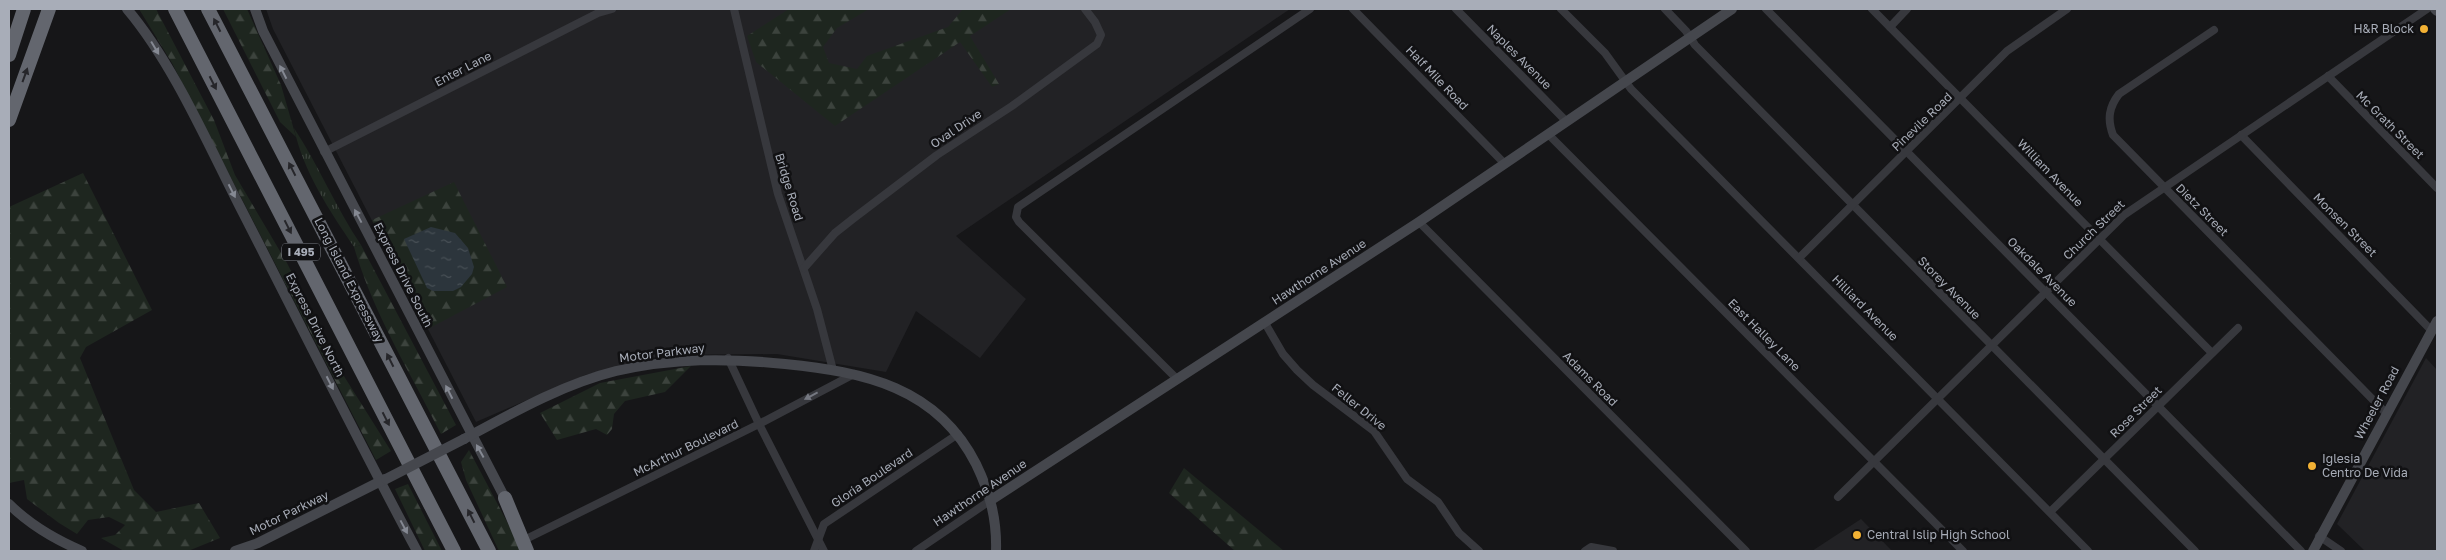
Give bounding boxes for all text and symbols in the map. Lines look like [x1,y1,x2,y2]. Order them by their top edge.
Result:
one-way arrow [213,18,221,32]
street label: Naples Avenue [1484,21,1555,92]
place label: H&R Block [2353,21,2414,36]
marker: H&R Block [2418,23,2430,35]
one-way arrow [150,42,159,55]
street label: Half Mile Road [1403,42,1472,113]
street label: Enter Lane [432,48,494,89]
one-way arrow [279,65,287,79]
one-way arrow [22,67,29,82]
one-way arrow [209,76,218,90]
street label: Mc Grath Street [2353,87,2428,162]
street label: Pinevile Road [1888,89,1955,154]
street label: Oval Drive [927,106,984,151]
street label: William Avenue [2014,136,2086,210]
street label: Bridge Road [772,151,807,223]
one-way arrow [288,162,296,176]
street label: Dietz Street [2173,180,2232,239]
one-way arrow [228,184,236,199]
street label: Monsen Street [2310,190,2381,260]
street label: Church Street [2060,196,2128,263]
one-way arrow [354,209,362,223]
street label: Long Island Expressway [311,215,388,345]
one-way arrow [284,220,292,235]
street label: Express Drive South [371,220,436,330]
street label: Oakdale Avenue [2004,234,2080,310]
street label: Hawthorne Avenue [1269,235,1369,308]
road number: I 495 [282,243,320,260]
street label: Storey Avenue [1915,253,1984,322]
street label: Express Drive North [283,270,348,379]
street label: Hilliard Avenue [1829,271,1902,344]
street label: East Halley Lane [1725,295,1804,374]
street label: Motor Parkway [618,340,706,365]
street label: Adams Road [1560,348,1621,409]
one-way arrow [386,353,394,367]
street label: Wheeler Road [2351,364,2402,442]
one-way arrow [326,376,334,390]
street label: Feller Drive [1329,380,1390,433]
street label: Rose Street [2107,382,2165,441]
one-way arrow [445,384,453,399]
one-way arrow [803,392,818,400]
one-way arrow [382,412,390,426]
street label: McArthur Boulevard [631,416,741,479]
one-way arrow [476,444,485,458]
street label: Gloria Boulevard [828,445,915,510]
place label: Iglesia Centro De Vida [2322,451,2408,480]
street label: Hawthorne Avenue [930,456,1029,529]
marker: Iglesia Centro De Vida [2306,460,2318,472]
street label: Motor Parkway [247,487,331,538]
one-way arrow [467,509,475,524]
one-way arrow [400,520,408,535]
place label: Central Islip High School [1867,527,2010,542]
marker: Central Islip High School [1851,529,1863,541]

